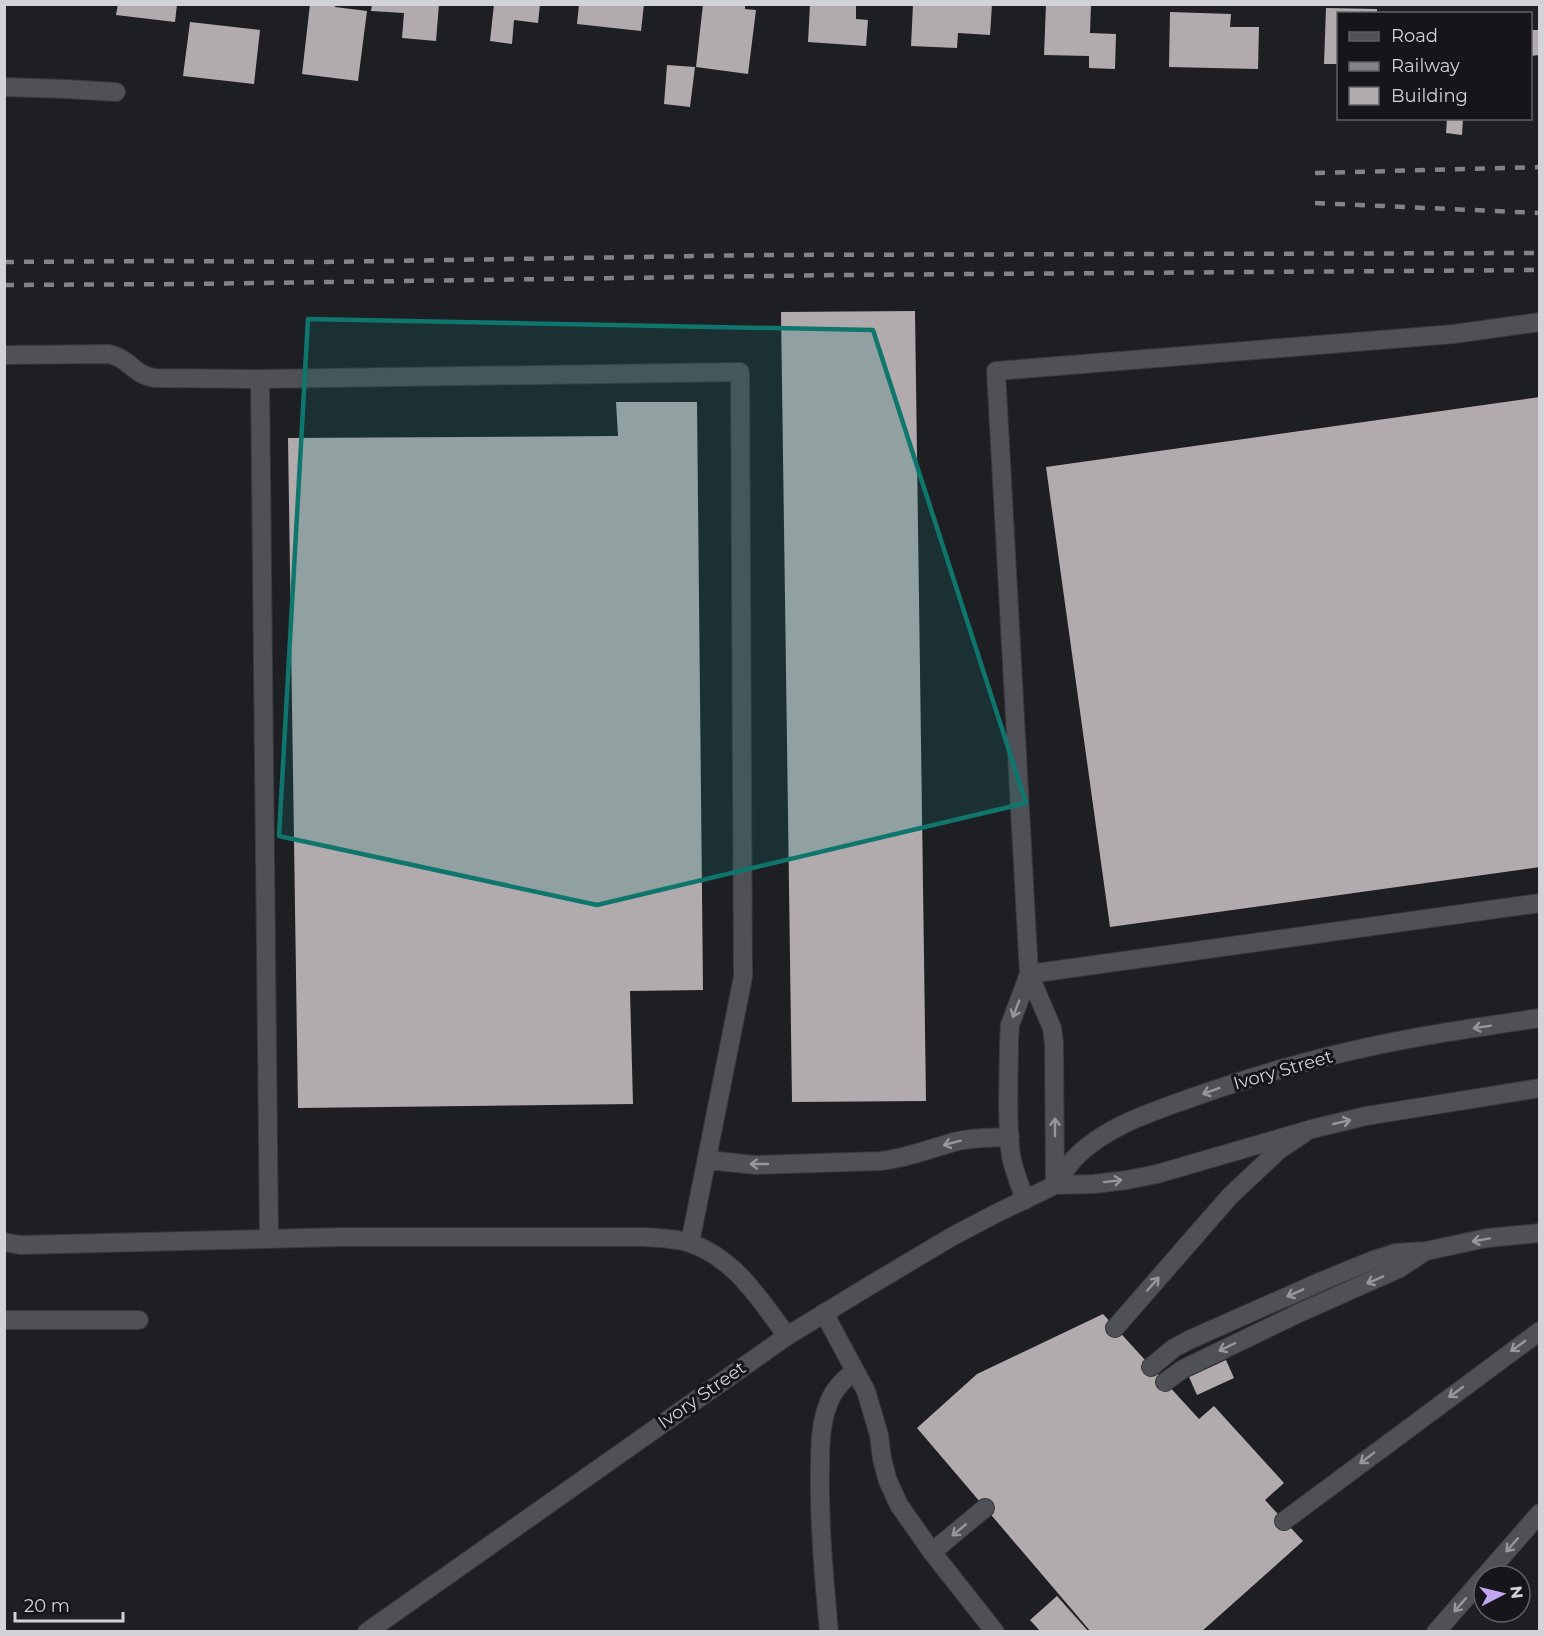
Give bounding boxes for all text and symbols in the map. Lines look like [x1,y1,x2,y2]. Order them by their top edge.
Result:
legend [1337,12,1532,120]
text: Road [1391,25,1438,47]
text: Railway [1391,55,1460,77]
text: Building [1391,85,1468,107]
one-way arrow [1010,999,1021,1018]
one-way arrow [1472,1021,1492,1032]
street label: Ivory Street [1231,1045,1335,1095]
one-way arrow [1202,1087,1220,1098]
one-way arrow [1332,1115,1351,1127]
one-way arrow [1049,1117,1061,1137]
one-way arrow [943,1138,962,1149]
one-way arrow [750,1158,770,1170]
one-way arrow [1103,1176,1123,1187]
one-way arrow [1472,1234,1492,1245]
one-way arrow [1366,1274,1384,1286]
one-way arrow [1147,1276,1160,1292]
one-way arrow [1287,1287,1305,1299]
one-way arrow [1511,1340,1527,1352]
one-way arrow [1219,1342,1237,1354]
street label: Ivory Street [654,1357,750,1433]
one-way arrow [1448,1386,1464,1398]
one-way arrow [1360,1451,1376,1464]
one-way arrow [952,1523,967,1537]
one-way arrow [1505,1537,1519,1552]
north arrow [1472,1564,1532,1624]
scale bar [15,1585,123,1623]
text: N [1506,1585,1527,1600]
text: 20 m [24,1595,70,1617]
one-way arrow [1453,1597,1467,1612]

